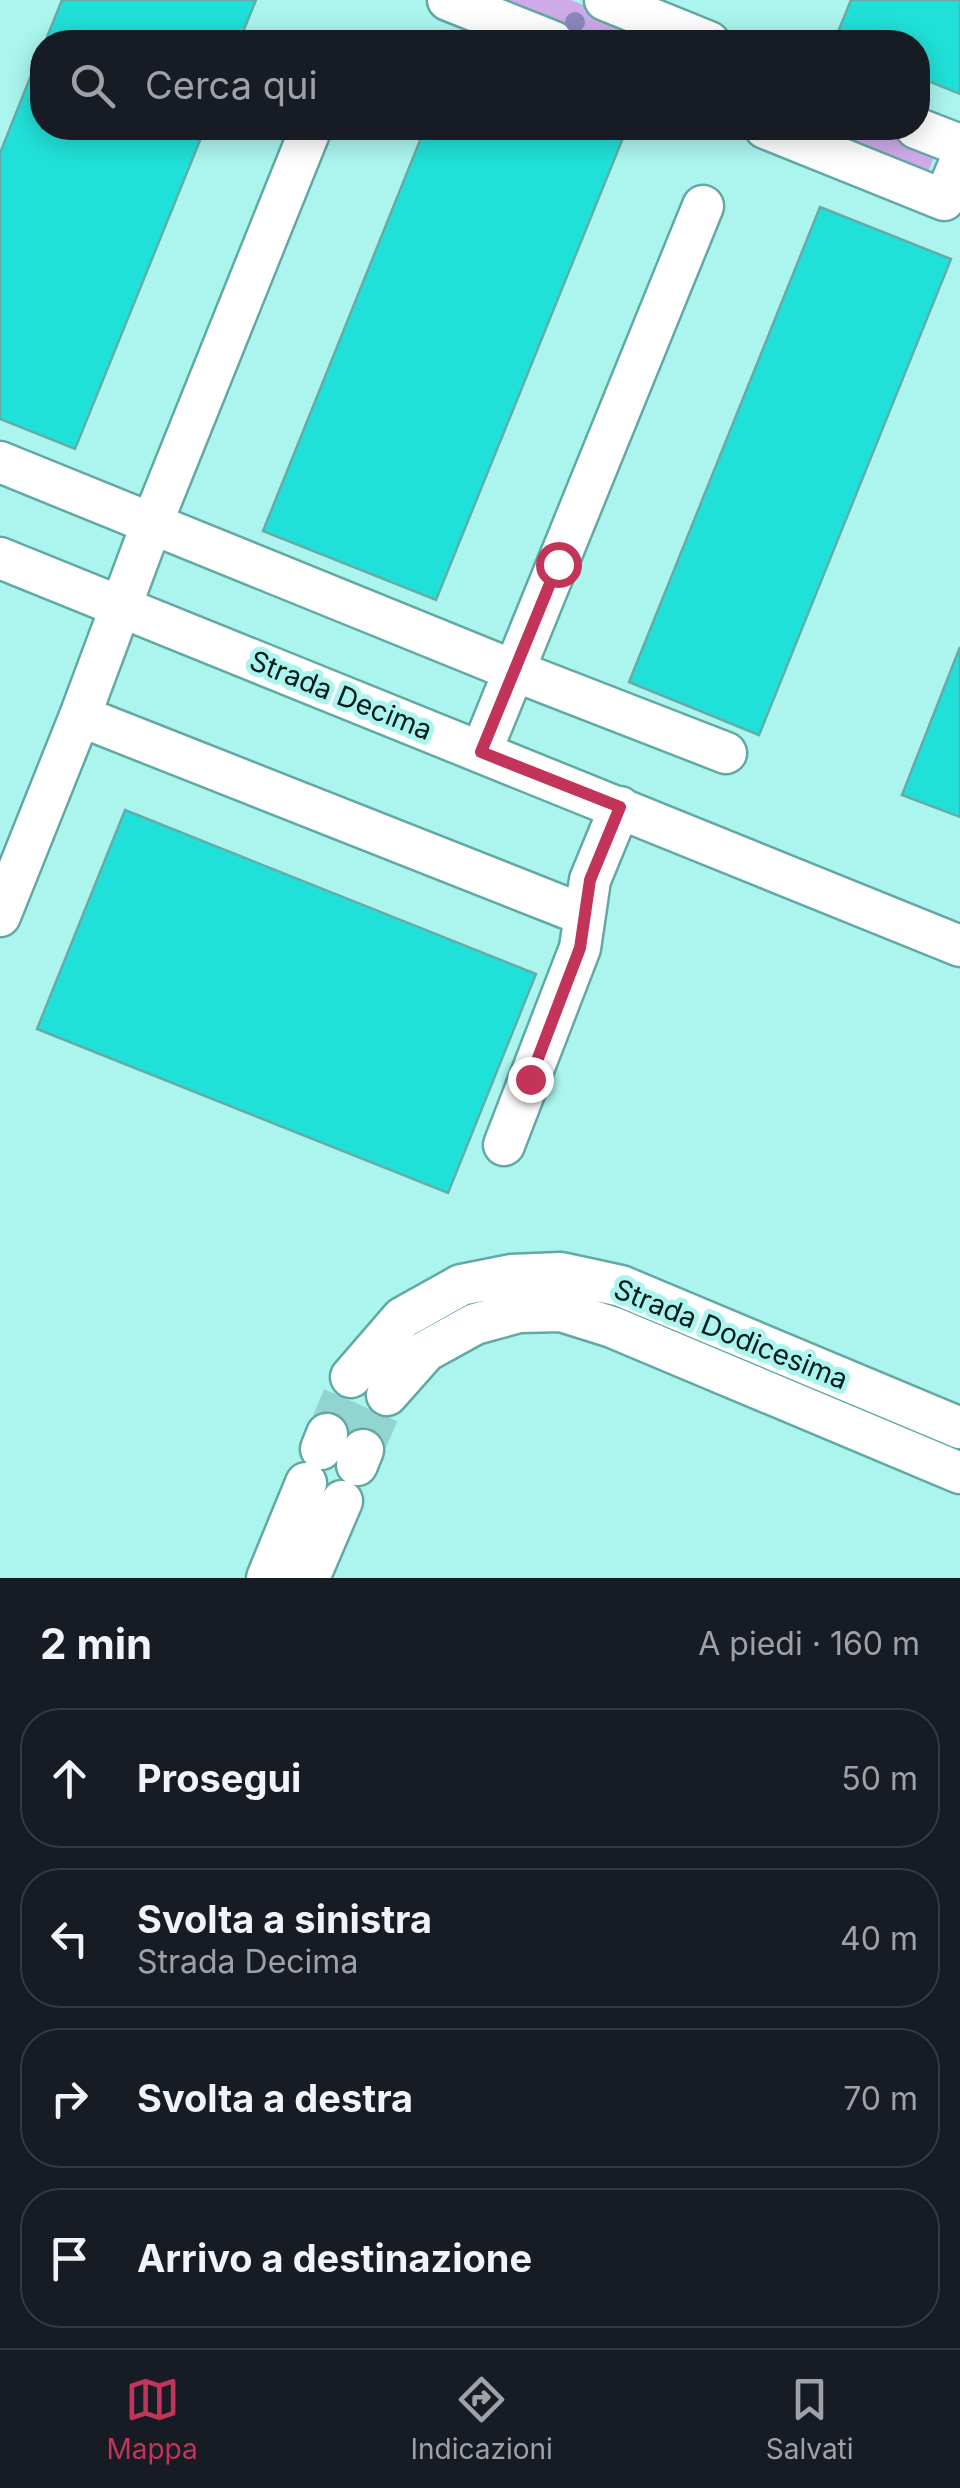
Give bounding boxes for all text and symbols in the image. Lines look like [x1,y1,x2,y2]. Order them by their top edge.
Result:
search box [30,30,930,140]
icon: search [65,58,120,113]
text: Cerca qui [145,62,318,108]
route start [536,542,582,588]
street label: Strada Decima [245,643,437,747]
route end [508,1057,554,1103]
street label: Strada Dodicesima [609,1272,853,1396]
text: 2 min [40,1618,152,1669]
text: A piedi · 160 m [698,1624,920,1663]
icon: ahead [42,1751,97,1806]
text: Prosegui [137,1755,301,1801]
text: 50 m [841,1759,918,1798]
text: Svolta a sinistra [137,1896,432,1942]
icon: left [42,1911,97,1966]
text: 40 m [840,1919,918,1958]
text: Strada Decima [137,1942,358,1981]
icon: right [42,2071,97,2126]
text: Svolta a destra [137,2075,413,2121]
text: 70 m [843,2079,918,2118]
icon: arrive [42,2231,97,2286]
text: Arrivo a destinazione [137,2235,532,2281]
tab: Mappa [106,2372,198,2466]
tab: Indicazioni [411,2372,553,2466]
tab: Salvati [766,2372,854,2466]

